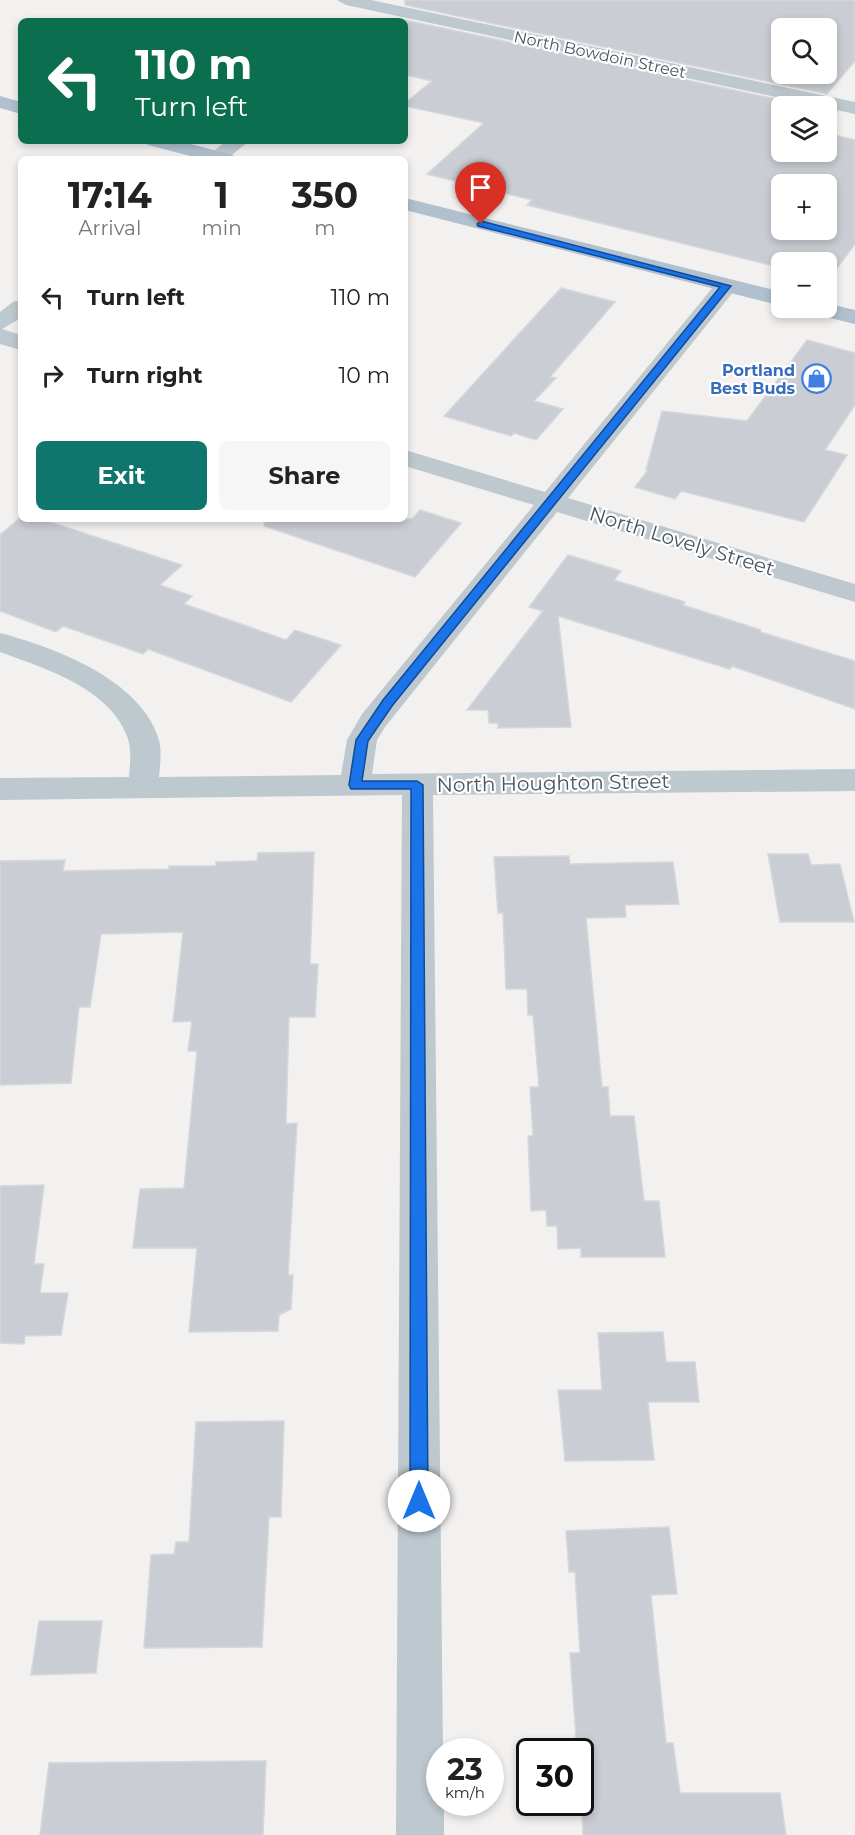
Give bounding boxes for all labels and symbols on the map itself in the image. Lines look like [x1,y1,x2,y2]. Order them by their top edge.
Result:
street label: North Bowdoin Street [512,27,688,82]
pin [455,162,506,224]
place label: Portland Best Buds [710,361,795,398]
shop icon: Portland Best Buds [800,363,832,395]
street label: North Lovely Street [587,501,777,581]
street label: North Houghton Street [436,769,670,797]
position arrow [387,1469,451,1533]
speed limit sign: 30 [516,1738,594,1816]

